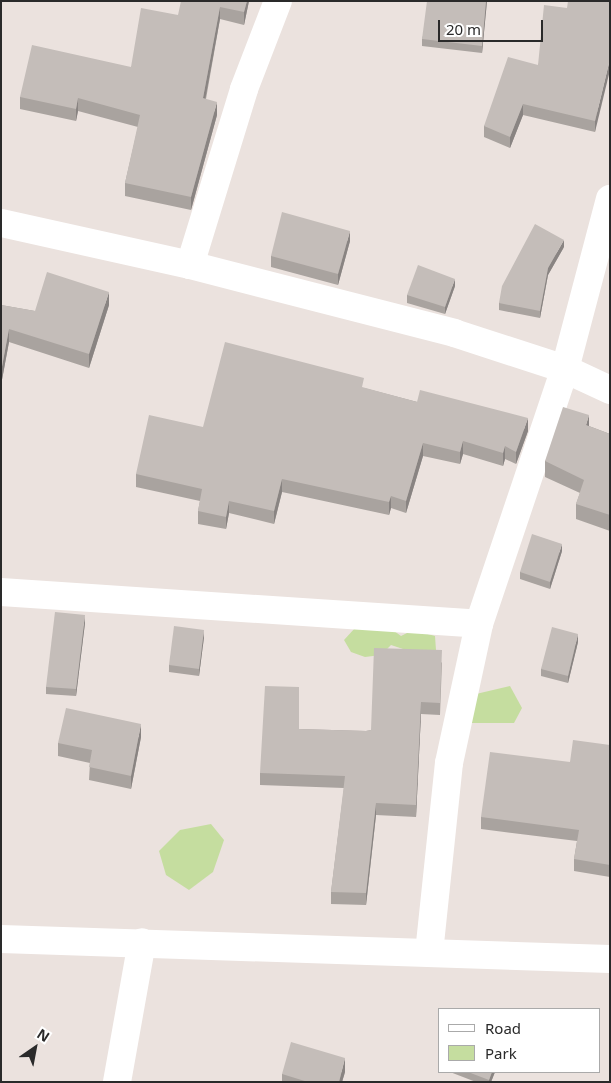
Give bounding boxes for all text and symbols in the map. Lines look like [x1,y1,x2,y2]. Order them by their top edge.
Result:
scale bar [441,10,546,42]
text: 20 m [446,19,481,39]
legend [438,1008,601,1073]
text: Road [485,1018,521,1038]
north arrow [10,1023,60,1073]
text: N [33,1024,53,1046]
text: Park [485,1043,517,1063]

